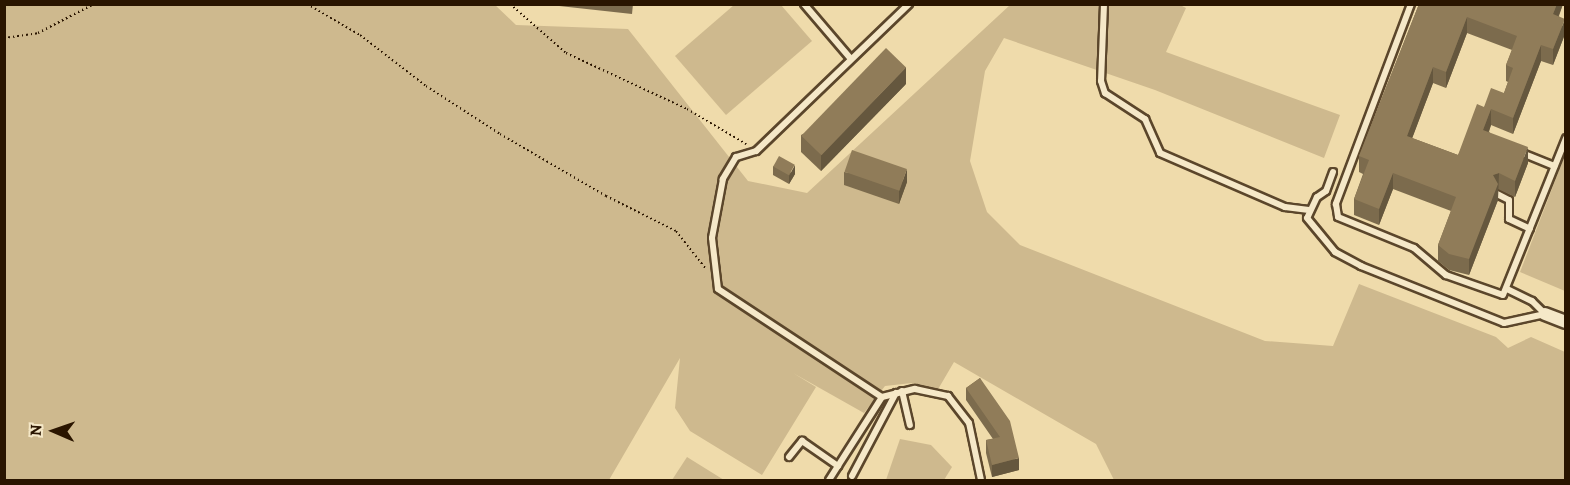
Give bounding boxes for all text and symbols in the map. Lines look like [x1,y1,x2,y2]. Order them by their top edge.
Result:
north arrow [24,401,84,461]
text: N [25,424,47,437]

